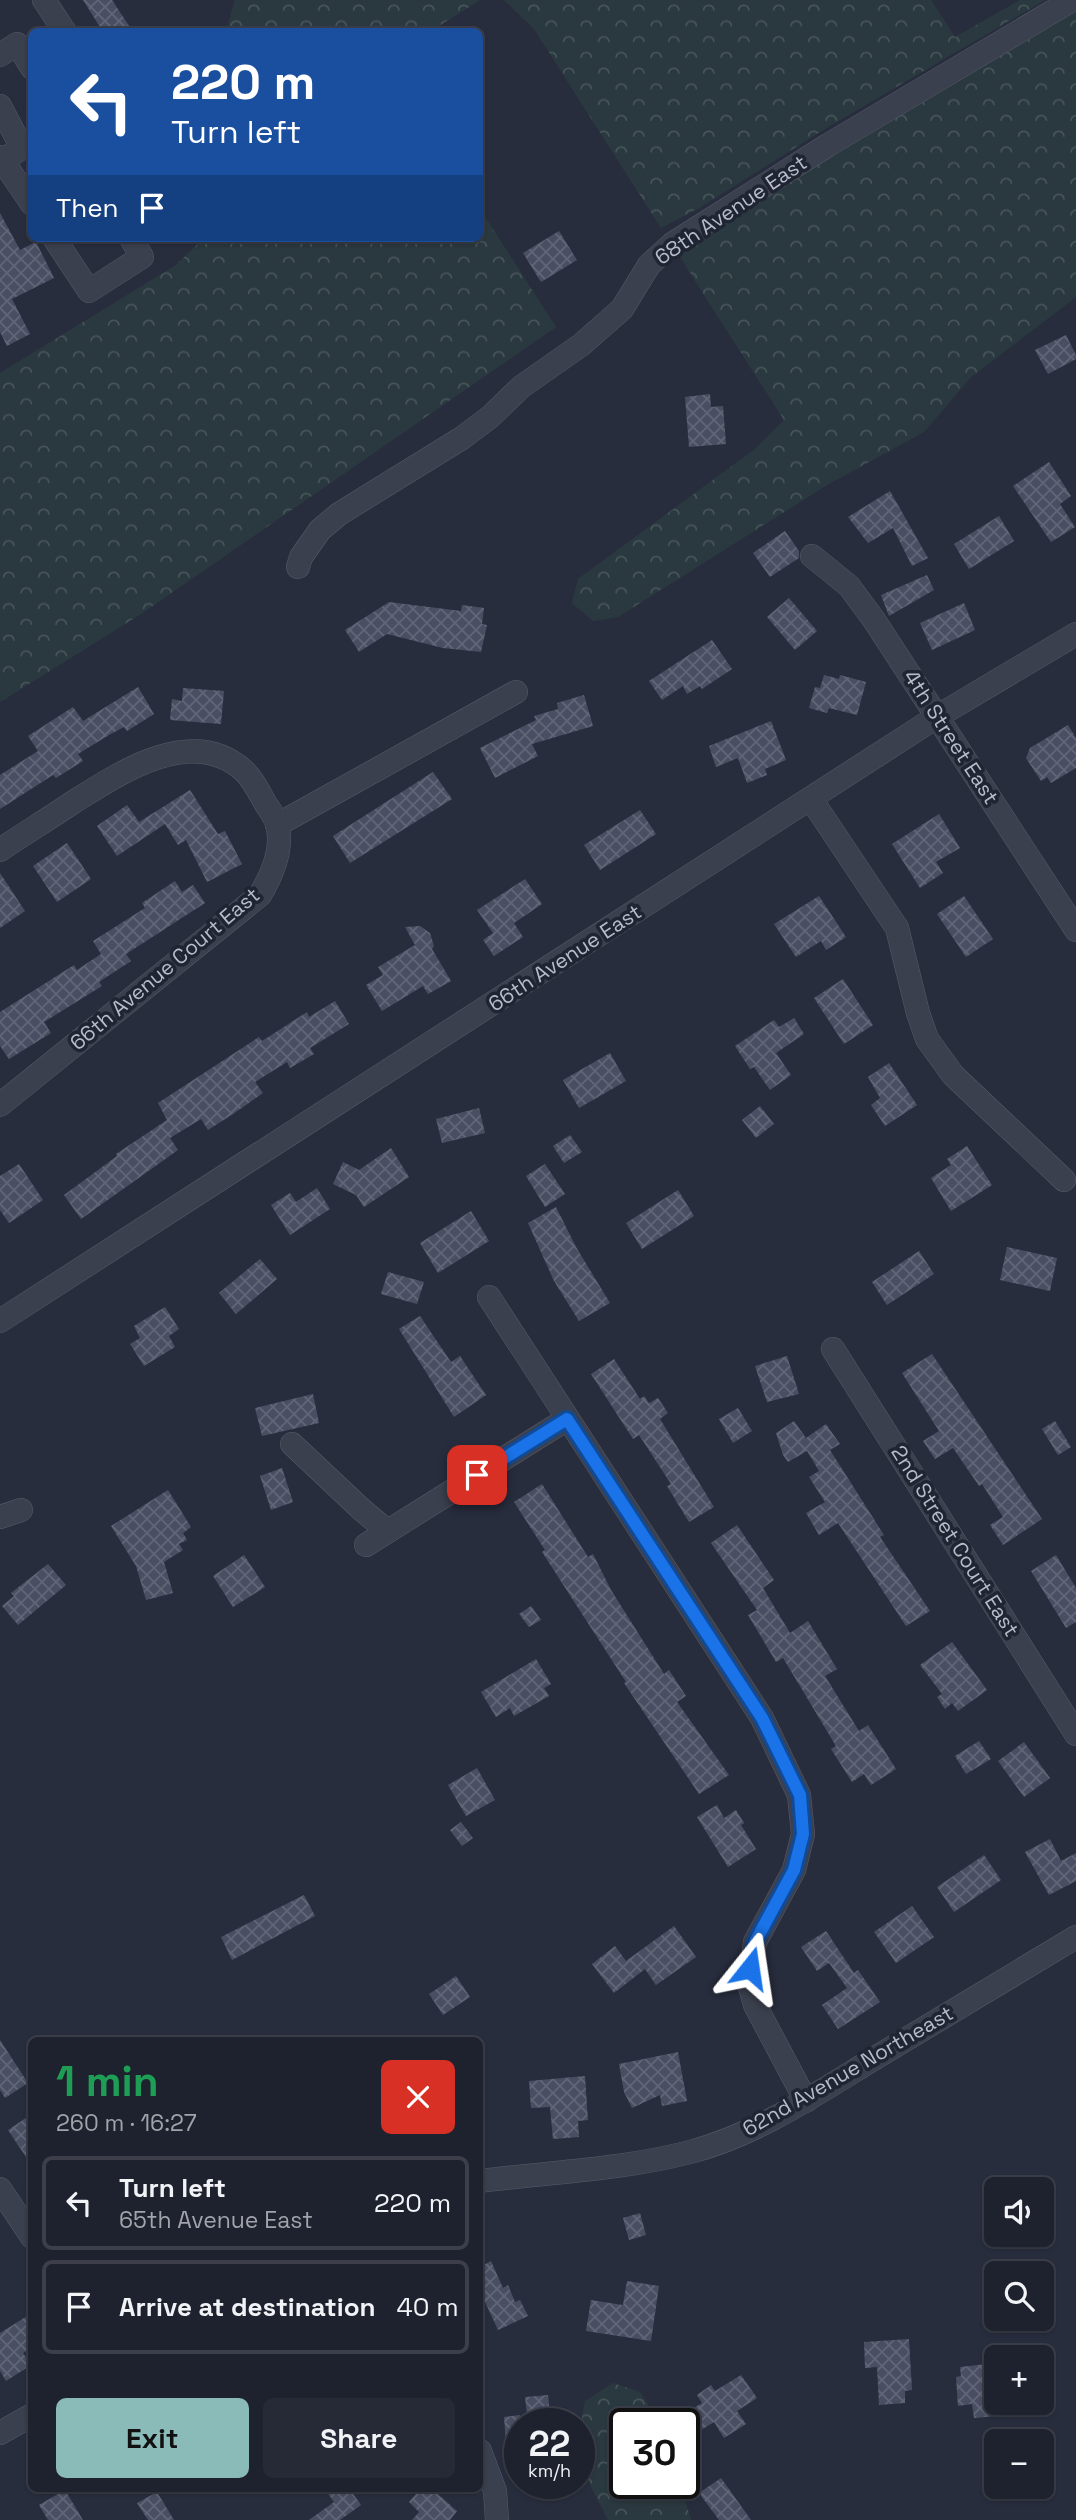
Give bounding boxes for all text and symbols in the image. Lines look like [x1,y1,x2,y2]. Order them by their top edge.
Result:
text: 220 m [171,51,315,113]
icon: left [56,56,147,147]
text: Turn left [171,112,301,152]
street label: 68th Avenue East [650,149,812,270]
icon: arrive [133,189,171,227]
text: Then [56,191,119,225]
street label: 4th Street East [898,664,1005,809]
street label: 66th Avenue Court East [64,881,265,1056]
street label: 66th Avenue East [483,898,646,1017]
street label: 2nd Street Court East [886,1440,1025,1641]
pin [447,1445,507,1505]
icon: arrive [458,1456,496,1494]
position arrow [713,1931,787,2005]
street label: 62nd Avenue Northeast [738,1999,958,2142]
text: 1 min [56,2055,159,2108]
button: close [381,2060,455,2134]
text: 260 m · 16:27 [56,2108,197,2138]
text: Turn left [119,2171,226,2205]
map controls [984,2177,1054,2499]
button: sound [984,2177,1054,2247]
icon: left [60,2184,98,2222]
text: 220 m [374,2186,451,2220]
text: 65th Avenue East [119,2205,313,2235]
button: search [984,2261,1054,2331]
icon: arrive [60,2288,98,2326]
text: Arrive at destination [119,2290,376,2324]
text: 40 m [397,2290,459,2324]
button: + [984,2345,1054,2415]
button: Exit [56,2398,249,2478]
button: Share [263,2398,455,2478]
speed limit sign: 30 [609,2408,700,2499]
text: 22 [529,2422,570,2466]
button: − [984,2429,1054,2499]
text: km/h [528,2459,571,2482]

